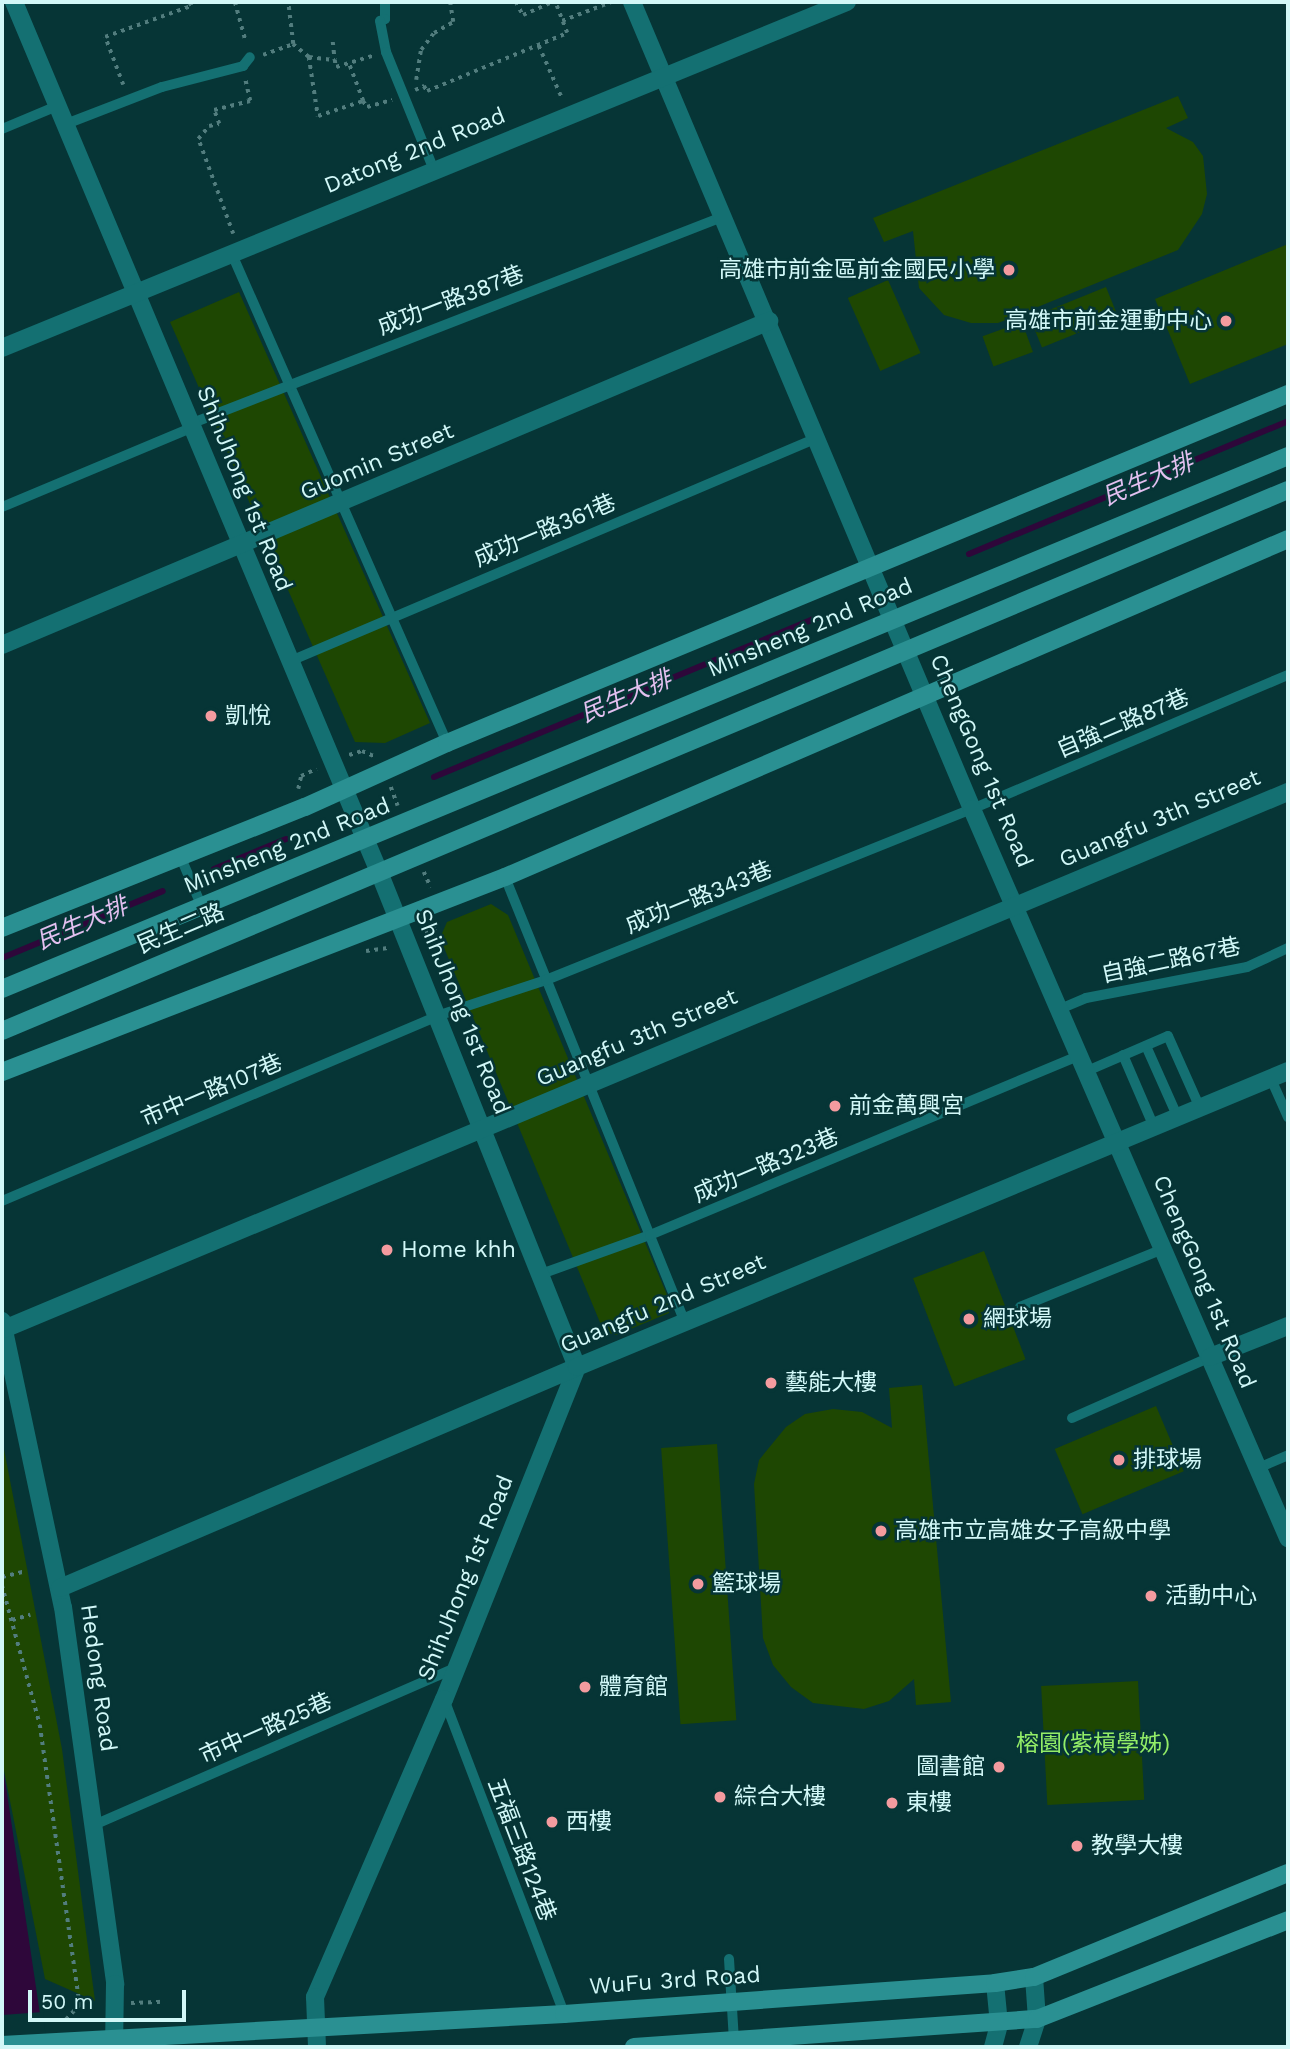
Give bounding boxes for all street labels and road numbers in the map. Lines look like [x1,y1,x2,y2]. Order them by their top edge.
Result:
street label: Datong 2nd Road [320,102,510,200]
street label: 成功一路387巷 [374,260,528,342]
street label: ShihJhong 1st Road [190,382,298,596]
street label: Guomin Street [296,417,458,507]
street label: 成功一路361巷 [470,489,620,573]
street label: Minsheng 2nd Road [703,572,917,684]
street label: ChengGong 1st Road [924,650,1038,872]
street label: 自強二路87巷 [1053,684,1193,764]
street label: Guangfu 3th Street [1055,764,1265,874]
street label: Minsheng 2nd Road [180,792,394,900]
street label: 成功一路343巷 [622,856,776,940]
street label: 民生二路 [133,898,229,960]
street label: ShihJhong 1st Road [408,905,516,1119]
street label: 自強二路67巷 [1099,933,1243,989]
street label: Guangfu 3th Street [532,983,742,1093]
street label: 市中一路107巷 [137,1049,287,1133]
street label: 成功一路323巷 [689,1123,843,1209]
street label: ChengGong 1st Road [1147,1171,1261,1393]
street label: Guangfu 2nd Street [556,1248,770,1360]
street label: ShihJhong 1st Road [412,1471,520,1685]
street label: Hedong Road [74,1602,122,1754]
street label: 市中一路25巷 [196,1688,336,1770]
street label: 五福三路124巷 [481,1775,561,1925]
street label: WuFu 3rd Road [588,1961,762,2001]

